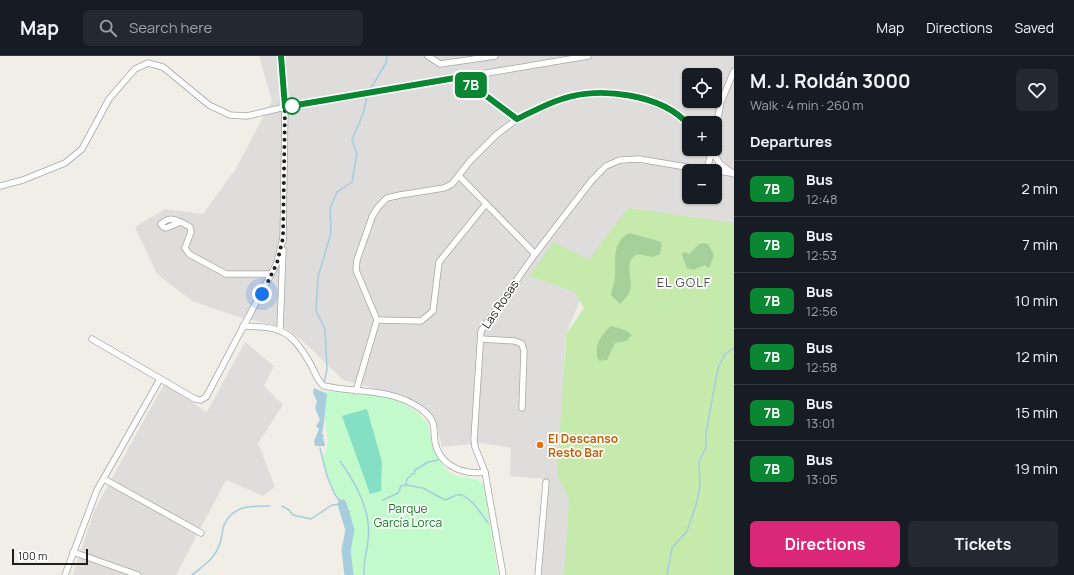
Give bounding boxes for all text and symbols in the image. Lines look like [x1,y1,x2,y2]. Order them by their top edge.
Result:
search box [83,10,363,46]
text: Map [20,15,59,41]
icon: search [97,17,119,39]
text: Search here [129,17,212,38]
text: Map [876,18,904,37]
text: Directions [926,18,993,37]
text: Saved [1015,18,1054,37]
map controls [682,68,722,204]
button: locate [682,68,722,108]
text: M. J. Roldán 3000 [750,68,910,94]
button: heart [1016,69,1058,111]
line badge: 7B [453,72,489,98]
text: 7B [463,75,479,94]
text: Walk · 4 min · 260 m [750,96,864,114]
unlabelled marker [283,97,301,115]
button: + [682,116,722,156]
text: Departures [750,131,832,152]
button: − [682,164,722,204]
text: Bus [806,169,833,190]
text: 2 min [1021,178,1058,199]
text: 7B [764,179,780,198]
text: 12:48 [806,190,838,208]
text: Bus [806,225,833,246]
text: 7 min [1022,234,1058,255]
text: 7B [764,235,780,254]
text: 12:53 [806,246,837,264]
district label: EL GOLF [657,273,711,291]
street label: Las Rosas [477,276,523,332]
text: Bus [806,281,833,302]
your location [252,284,272,304]
text: 10 min [1015,290,1058,311]
text: 7B [764,291,780,310]
text: 12:56 [806,302,838,320]
text: Bus [806,337,833,358]
text: 12 min [1015,346,1058,367]
text: 7B [764,347,780,366]
text: 12:58 [806,358,837,376]
text: Bus [806,393,833,414]
text: 15 min [1015,402,1058,423]
text: 7B [764,403,780,422]
text: 13:01 [806,414,835,432]
place label: El Descanso Resto Bar [548,430,618,461]
marker: El Descanso Resto Bar [535,440,545,450]
text: Bus [806,449,833,470]
text: 19 min [1015,458,1058,479]
text: 7B [764,459,780,478]
text: 13:05 [806,470,838,488]
park label: Parque García Lorca [374,500,442,531]
button: Directions [750,521,900,567]
button: Tickets [908,521,1058,567]
scale bar [12,547,88,566]
text: 100 m [18,548,47,563]

